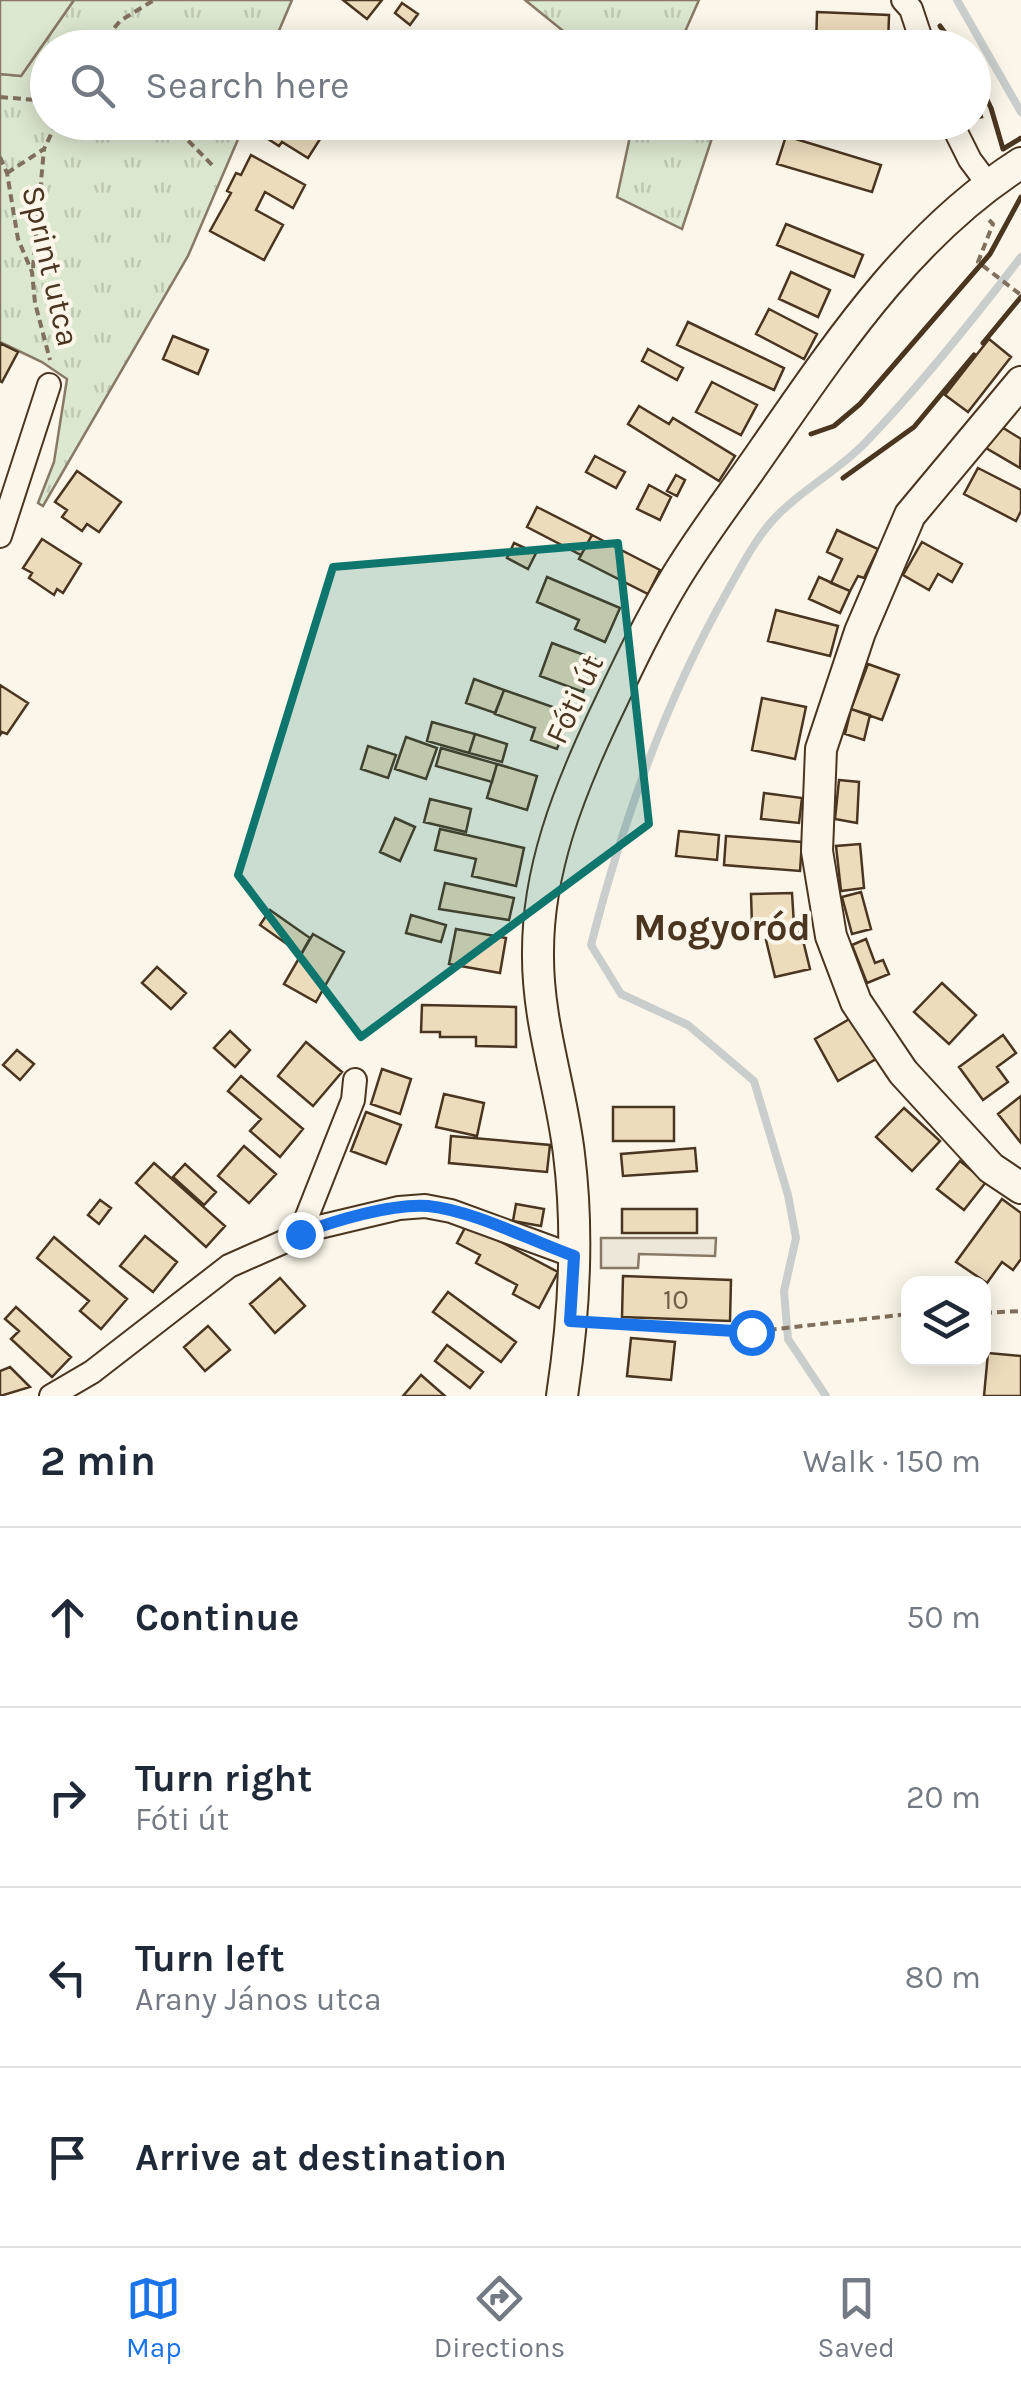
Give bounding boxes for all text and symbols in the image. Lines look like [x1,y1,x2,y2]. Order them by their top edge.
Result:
search box [30,30,991,140]
icon: search [65,58,120,113]
text: Search here [145,63,349,108]
street label: Sprint utca [14,182,87,350]
street label: Fóti út [538,649,611,750]
district label: Mogyoród [633,905,811,950]
route end [278,1212,324,1258]
map controls [901,1276,991,1366]
button: layers [901,1276,991,1366]
house number: 10 [663,1283,689,1316]
route start [729,1310,775,1356]
text: 2 min [40,1436,156,1486]
text: Walk · 150 m [803,1443,981,1480]
icon: ahead [40,1590,95,1645]
text: Continue [135,1595,299,1640]
text: 50 m [906,1599,981,1636]
text: Turn right [135,1756,312,1801]
icon: right [40,1770,95,1825]
text: 20 m [906,1779,981,1816]
text: Fóti út [135,1801,229,1838]
text: Turn left [135,1936,285,1981]
icon: left [40,1950,95,2005]
text: 80 m [905,1959,981,1996]
text: Arany János utca [135,1981,382,2018]
icon: arrive [40,2130,95,2185]
text: Arrive at destination [135,2135,507,2180]
tab: Map [126,2271,182,2364]
tab: Directions [434,2271,565,2364]
tab: Saved [817,2271,895,2364]

